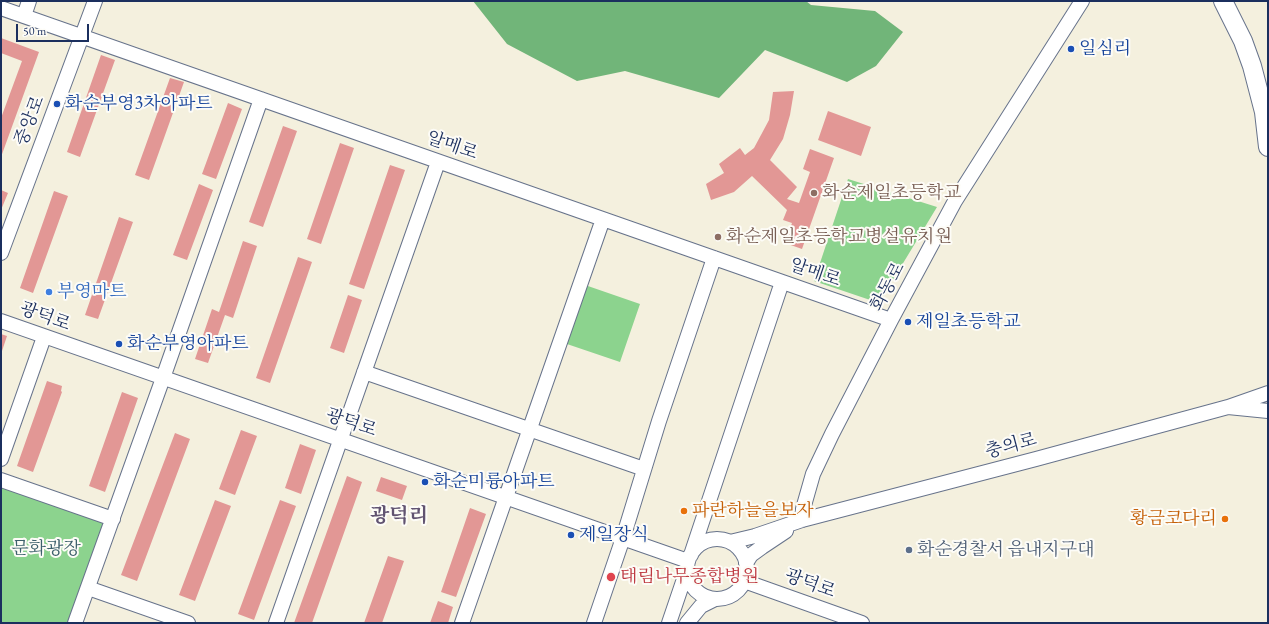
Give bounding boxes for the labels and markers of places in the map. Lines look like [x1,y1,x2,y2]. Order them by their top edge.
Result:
place label: 일심리 [1079,38,1131,60]
marker: 일심리 [1066,44,1076,54]
place label: 화순부영3차아파트 [65,93,213,115]
marker: 화순부영3차아파트 [52,99,62,109]
place label: 화순제일초등학교 [822,182,961,204]
marker: 화순제일초등학교 [809,188,819,198]
place label: 화순제일초등학교병설유치원 [726,226,952,248]
marker: 화순제일초등학교병설유치원 [713,232,723,242]
place label: 부영마트 [57,281,127,303]
marker: 부영마트 [44,287,54,297]
place label: 제일초등학교 [916,311,1020,333]
marker: 제일초등학교 [903,317,913,327]
place label: 화순부영아파트 [127,333,249,355]
marker: 화순부영아파트 [114,339,124,349]
place label: 화순미륭아파트 [433,471,555,493]
marker: 화순미륭아파트 [420,477,430,487]
place label: 파란하늘을보자 [692,500,814,522]
marker: 파란하늘을보자 [679,506,689,516]
place label: 황금코다리 [1130,508,1217,530]
marker: 황금코다리 [1220,514,1230,524]
place label: 제일장식 [579,524,649,546]
marker: 제일장식 [566,530,576,540]
place label: 화순경찰서 읍내지구대 [917,539,1094,561]
marker: 화순경찰서 읍내지구대 [904,545,914,555]
place label: 태림나무종합병원 [620,566,759,588]
marker: 태림나무종합병원 [605,571,617,583]

